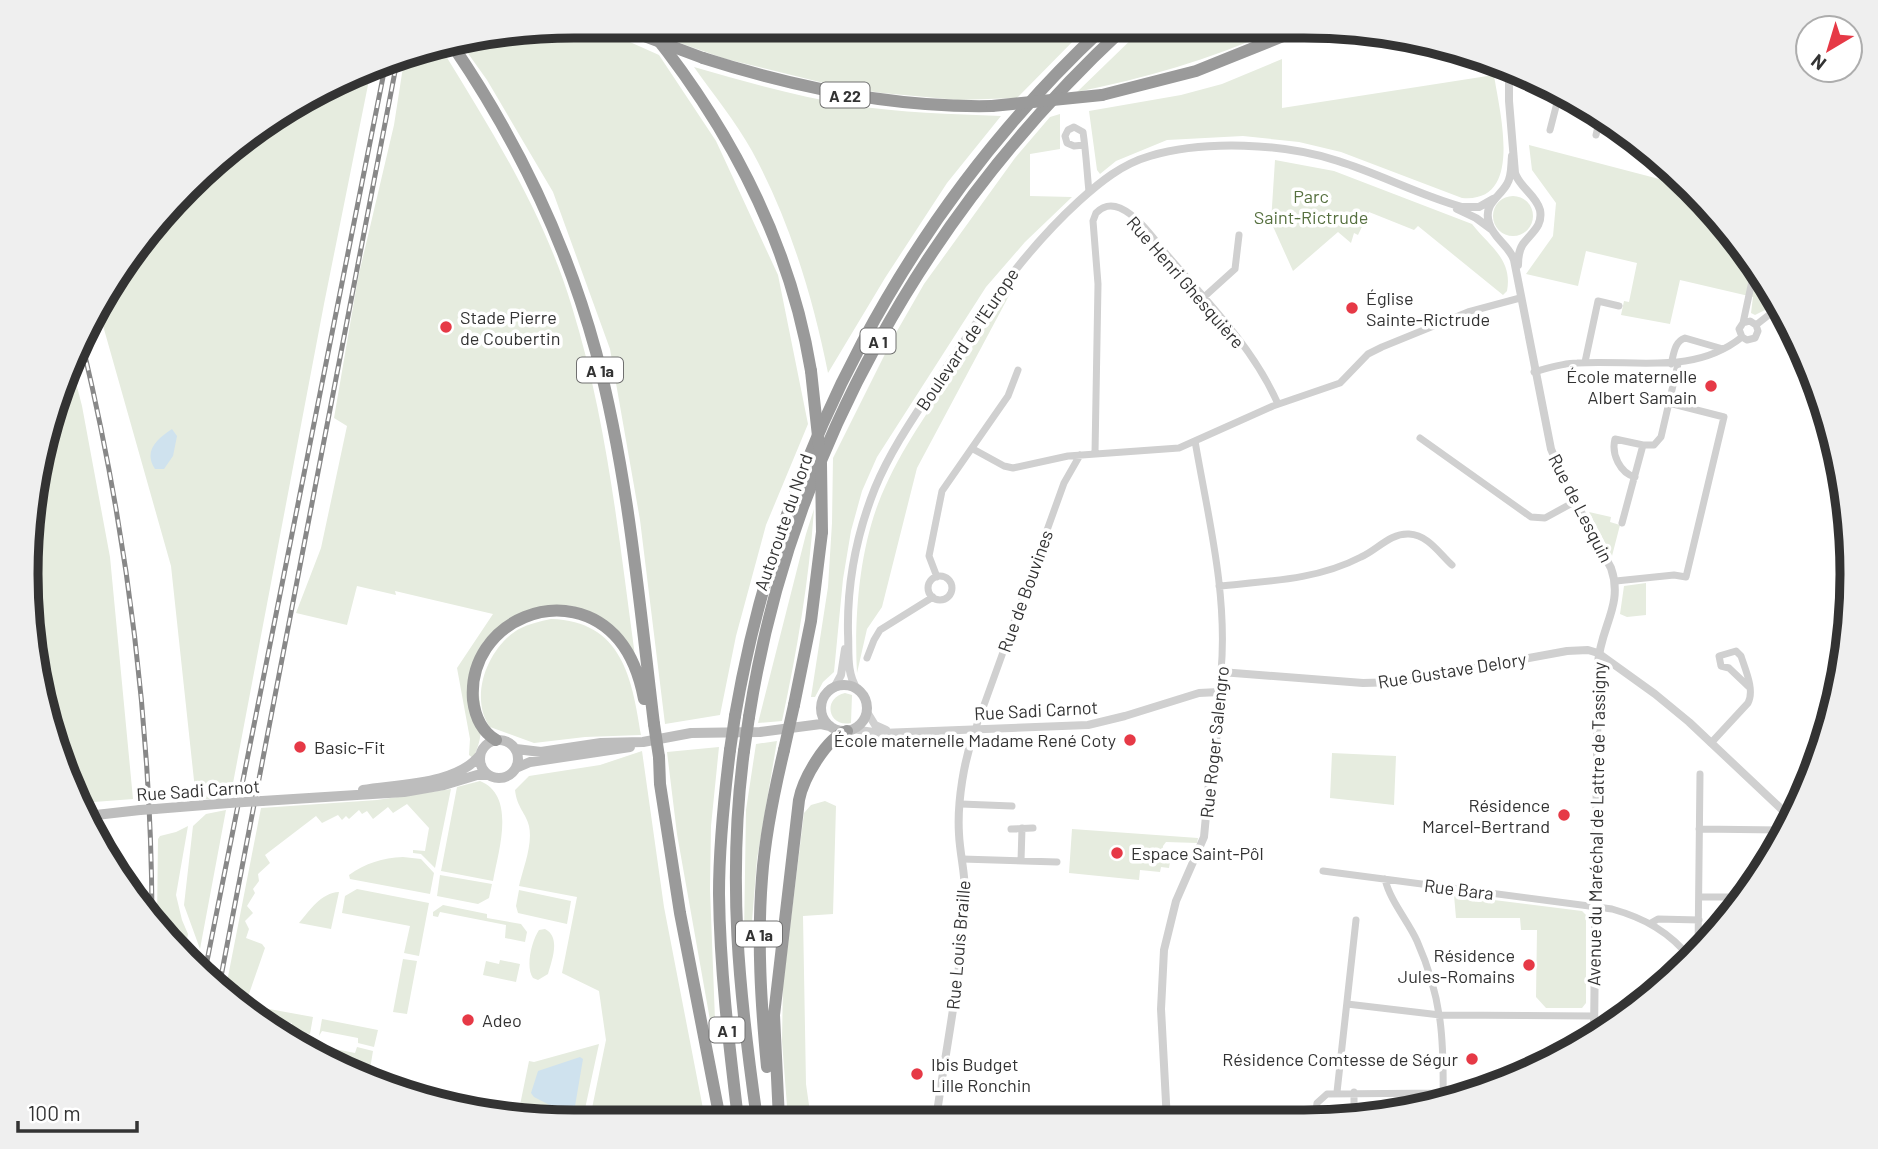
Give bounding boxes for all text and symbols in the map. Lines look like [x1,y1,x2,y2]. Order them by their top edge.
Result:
north arrow [1794,14,1864,84]
text: N [1806,50,1830,76]
road number: A 22 [820,82,870,108]
park label: Parc Saint-Rictrude [1254,185,1368,228]
street label: Rue Henri Ghesquière [1123,211,1249,353]
street label: Boulevard de l'Europe [911,263,1023,415]
place label: Église Sainte-Rictrude [1366,287,1490,330]
marker: Église Sainte-Rictrude [1344,300,1360,316]
place label: Stade Pierre de Coubertin [460,306,560,349]
marker: Stade Pierre de Coubertin [438,319,454,335]
road number: A 1 [860,328,896,354]
road number: A 1a [577,358,623,382]
place label: École maternelle Albert Samain [1566,365,1697,408]
marker: École maternelle Albert Samain [1703,378,1719,394]
street label: Rue de Lesquin [1544,450,1618,566]
street label: Autoroute du Nord [749,451,817,593]
street label: Rue de Bouvines [993,527,1057,655]
street label: Rue Gustave Delory [1376,647,1528,693]
street label: Avenue du Maréchal de Lattre de Tassigny [1582,662,1610,986]
street label: Rue Roger Salengro [1195,665,1233,819]
street label: Rue Sadi Carnot [974,696,1098,724]
place label: École maternelle Madame René Coty [834,729,1116,751]
marker: École maternelle Madame René Coty [1122,732,1138,748]
place label: Basic-Fit [314,736,385,758]
marker: Basic-Fit [292,739,308,755]
street label: Rue Sadi Carnot [135,775,261,805]
place label: Résidence Marcel-Bertrand [1422,794,1550,837]
marker: Résidence Marcel-Bertrand [1556,807,1572,823]
place label: Espace Saint-Pôl [1131,842,1264,864]
marker: Espace Saint-Pôl [1109,845,1125,861]
street label: Rue Bara [1423,874,1495,904]
street label: Rue Louis Braille [941,879,975,1011]
road number: A 1a [736,922,782,946]
place label: Résidence Jules-Romains [1398,944,1515,987]
marker: Résidence Jules-Romains [1521,957,1537,973]
place label: Adeo [482,1009,522,1031]
marker: Adeo [460,1012,476,1028]
road number: A 1 [710,1018,744,1042]
place label: Résidence Comtesse de Ségur [1222,1048,1458,1070]
marker: Résidence Comtesse de Ségur [1464,1051,1480,1067]
place label: Ibis Budget Lille Ronchin [931,1053,1031,1096]
marker: Ibis Budget Lille Ronchin [909,1066,925,1082]
scale bar [18,1090,136,1134]
text: 100 m [28,1100,81,1125]

